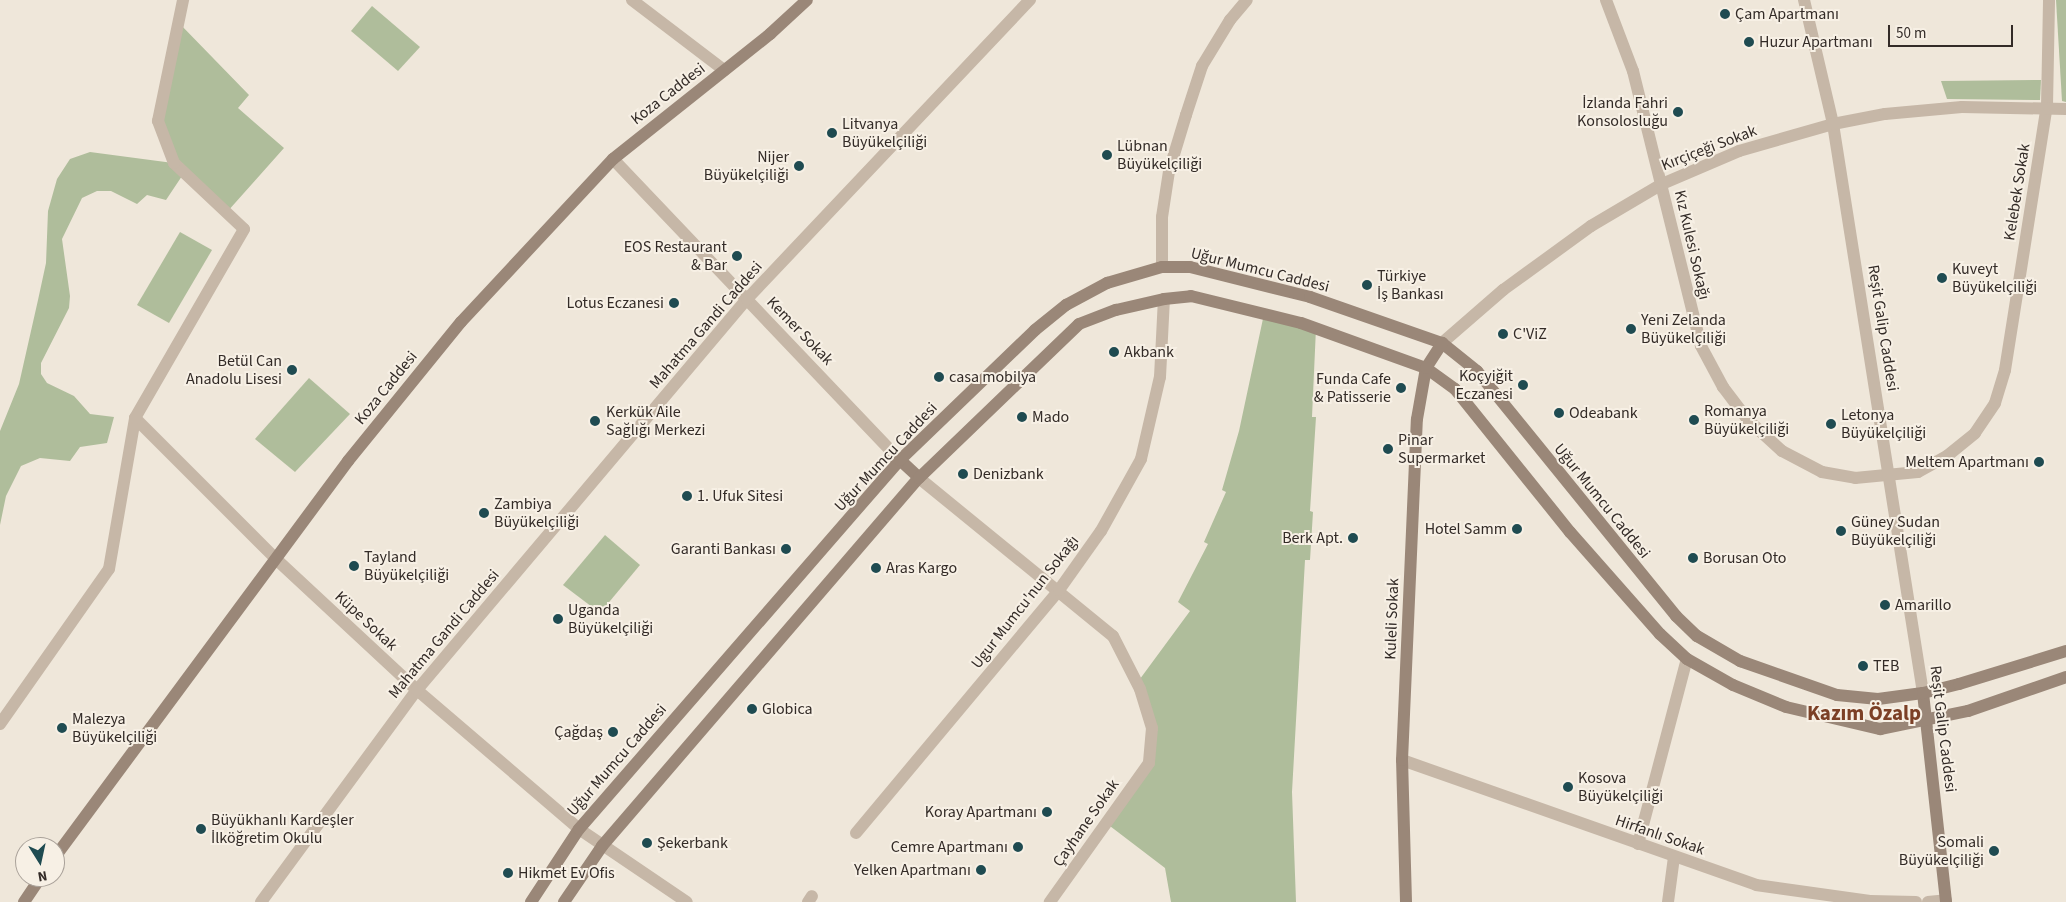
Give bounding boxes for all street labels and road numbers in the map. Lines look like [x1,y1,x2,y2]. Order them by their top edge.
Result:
street label: Koza Caddesi [627,59,709,129]
street label: Kırçiçeği Sokak [1659,121,1759,175]
street label: Kelebek Sokak [2000,142,2034,242]
street label: Kız Kulesi Sokağı [1670,188,1714,302]
street label: Uğur Mumcu Caddesi [1189,244,1331,296]
street label: Mahatma Gandi Caddesi [645,257,767,393]
street label: Reşit Galip Caddesi [1864,263,1902,393]
street label: Kemer Sokak [763,293,837,369]
street label: Koza Caddesi [351,347,421,429]
street label: Uğur Mumcu Caddesi [831,399,941,515]
street label: Uğur Mumcu Caddesi [1550,440,1654,562]
street label: Ugur Mumcu'nun Sokağı [967,532,1083,672]
street label: Mahatma Gandi Caddesi [384,566,504,702]
street label: Kuleli Sokak [1381,578,1403,660]
street label: Küpe Sokak [331,587,401,655]
street label: Reşit Galip Caddesi [1926,664,1960,794]
street label: Uğur Mumcu Caddesi [563,700,671,820]
street label: Çayhane Sokak [1049,776,1123,870]
street label: Hirfanlı Sokak [1613,811,1707,859]

